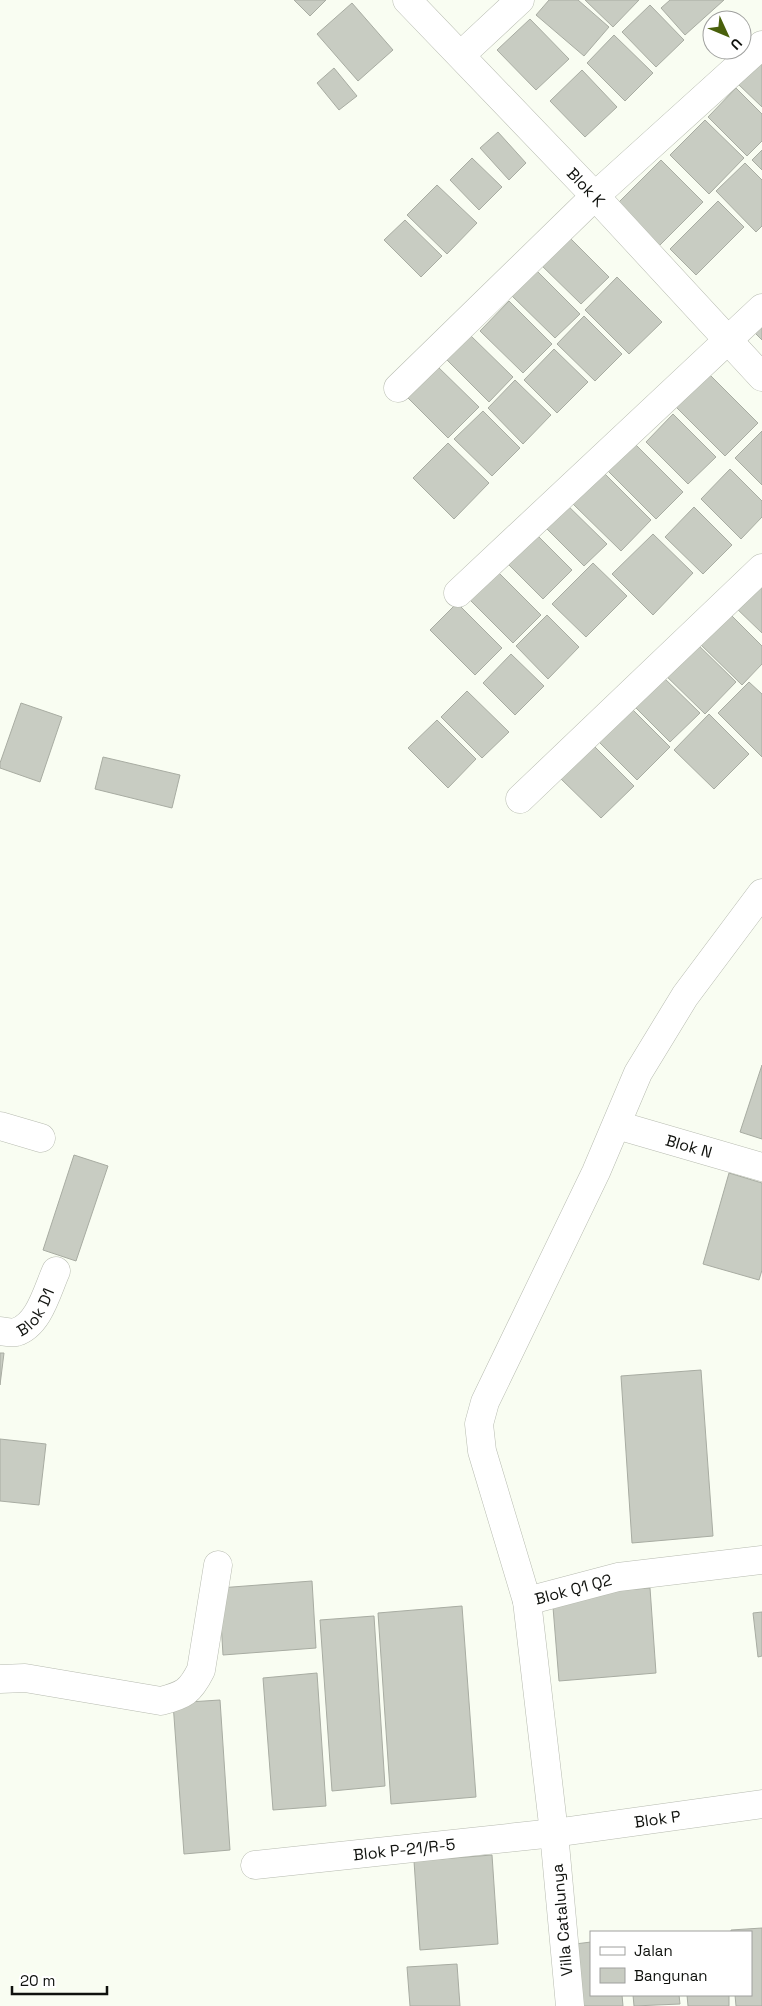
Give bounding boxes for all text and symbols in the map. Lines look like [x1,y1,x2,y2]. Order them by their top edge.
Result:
north arrow [702,10,752,60]
text: U [727,34,746,54]
street label: Blok K [562,163,610,211]
street label: Blok N [663,1129,715,1163]
street label: Blok D1 [12,1285,59,1341]
street label: Blok Q1 Q2 [532,1569,614,1609]
street label: Blok P [633,1805,682,1832]
street label: Blok P-21/R-5 [352,1833,456,1865]
street label: Villa Catalunya [547,1863,577,1977]
legend [590,1931,752,1996]
text: Jalan [634,1941,673,1960]
scale bar [12,1964,108,1996]
text: Bangunan [634,1966,708,1985]
text: 20 m [20,1971,55,1990]

